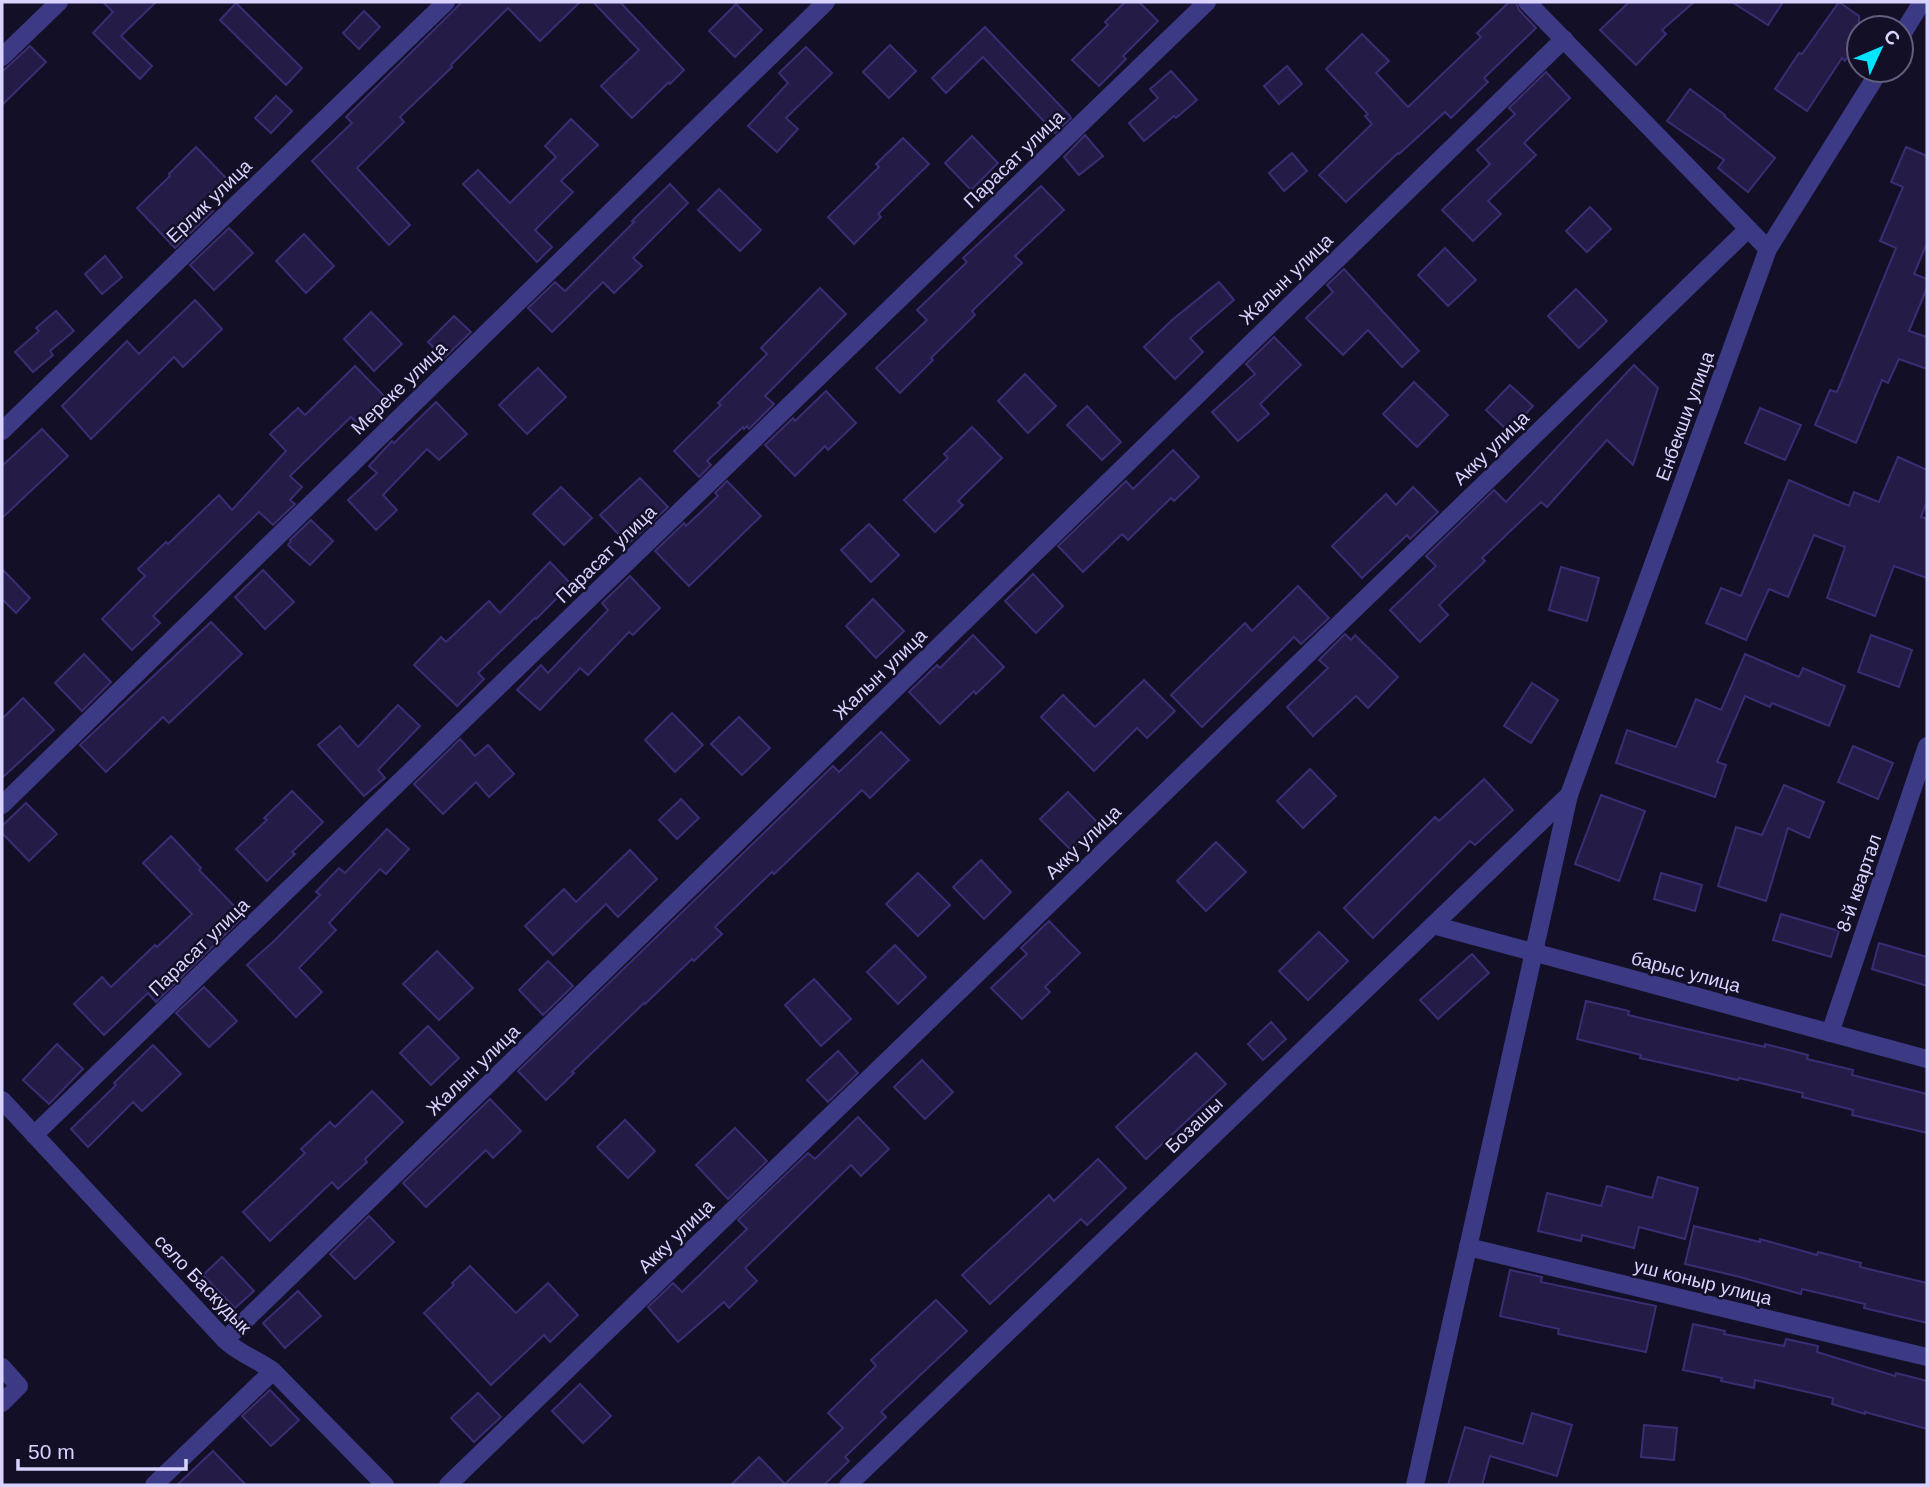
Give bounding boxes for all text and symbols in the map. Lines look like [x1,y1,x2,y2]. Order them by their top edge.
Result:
north arrow [1845,14,1915,84]
text: С [1880,25,1904,50]
street label: Парасат улица [960,106,1069,212]
street label: Ерлик улица [162,155,256,247]
street label: Жалын улица [1235,229,1337,329]
street label: Мереке улица [347,337,451,439]
street label: Енбекши улица [1652,348,1718,484]
street label: Акку улица [1449,407,1533,489]
street label: Парасат улица [552,501,661,607]
street label: Жалын улица [829,624,931,724]
street label: Акку улица [1041,801,1125,883]
street label: 8-й квартал [1832,831,1886,935]
street label: Парасат улица [145,894,254,1000]
street label: барыс улица [1629,947,1743,997]
street label: Жалын улица [422,1020,524,1120]
street label: Бозашы [1161,1093,1227,1157]
street label: Акку улица [634,1195,718,1277]
street label: село Баскудык [150,1230,256,1338]
street label: уш коныр улица [1632,1255,1775,1309]
scale bar [18,1428,186,1472]
text: 50 m [28,1440,75,1463]

